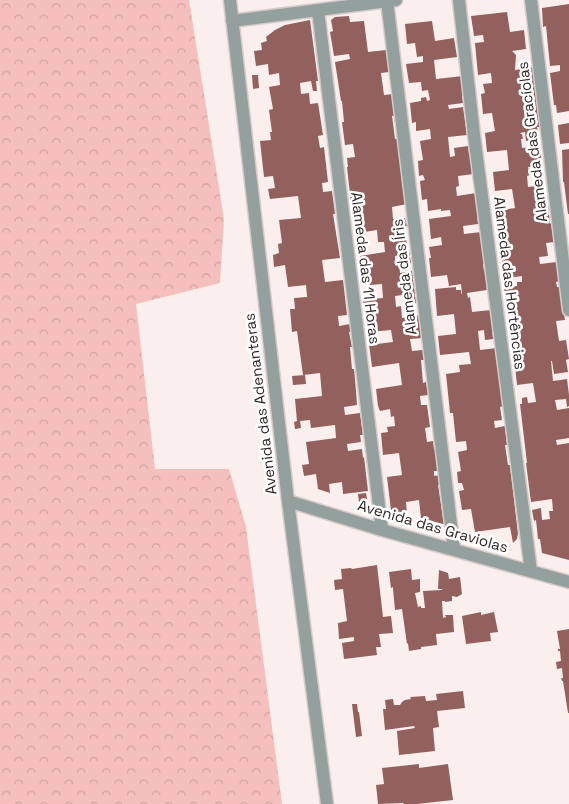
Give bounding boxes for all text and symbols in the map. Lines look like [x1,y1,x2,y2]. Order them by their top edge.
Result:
street label: Alameda das Gracíolas [513,61,551,223]
street label: Alameda das 11 Horas [347,191,385,345]
street label: Alameda das Hortências [490,195,530,371]
street label: Alameda das Íris [387,218,421,336]
street label: Avenida das Adenanteras [239,312,281,496]
street label: Avenida das Graviolas [356,495,510,557]

